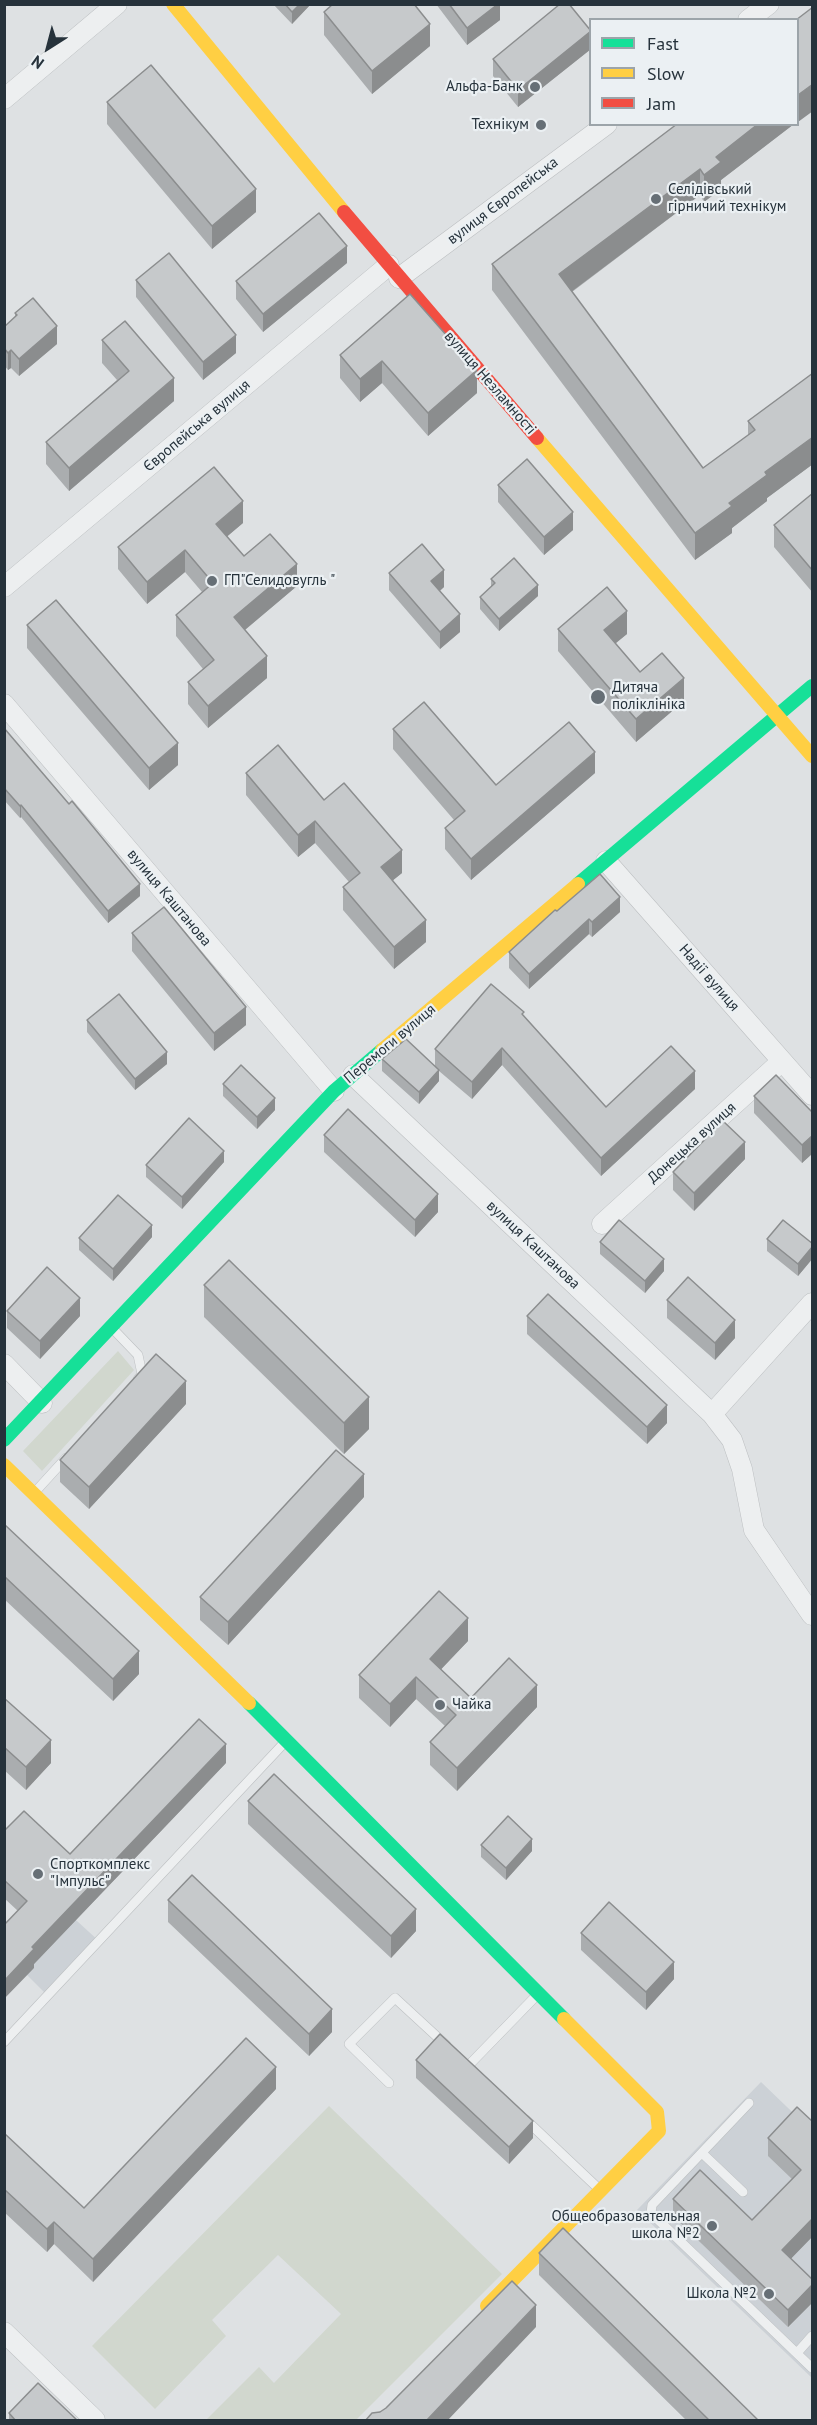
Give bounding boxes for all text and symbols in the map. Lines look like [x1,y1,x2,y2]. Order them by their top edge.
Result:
north arrow [18,18,78,78]
legend [589,18,799,126]
text: Fast [647,32,679,55]
text: N [27,51,48,74]
text: Slow [647,62,685,85]
place label: Альфа-Банк [446,78,523,96]
marker: Альфа-Банк [528,80,542,94]
text: Jam [647,92,676,115]
place label: Технікум [472,116,529,134]
marker: Технікум [534,118,548,132]
street label: вулиця Європейська [444,154,562,248]
place label: Селідівський гірничий технікум [668,181,786,216]
marker: Селідівський гірничий технікум [649,192,663,206]
street label: вулиця Незламності [440,328,540,438]
street label: Європейська вулиця [140,376,254,476]
place label: ГП"Селидовугль " [224,572,335,590]
marker: ГП"Селидовугль " [205,574,219,588]
place label: Дитяча поліклініка [612,679,685,714]
marker: Дитяча поліклініка [589,688,607,706]
street label: вулиця Каштанова [123,846,215,950]
street label: Надії вулиця [675,941,743,1015]
street label: Перемоги вулиця [341,1000,439,1088]
street label: Донецька вулиця [644,1099,740,1187]
street label: вулиця Каштанова [482,1197,584,1293]
place label: Чайка [452,1696,491,1714]
marker: Чайка [433,1698,447,1712]
place label: Спорткомплекс "Імпульс" [50,1856,150,1891]
marker: Спорткомплекс "Імпульс" [31,1867,45,1881]
place label: Общеобразовательная школа №2 [552,2208,700,2243]
marker: Общеобразовательная школа №2 [705,2219,719,2233]
place label: Школа №2 [686,2285,757,2303]
marker: Школа №2 [762,2287,776,2301]

